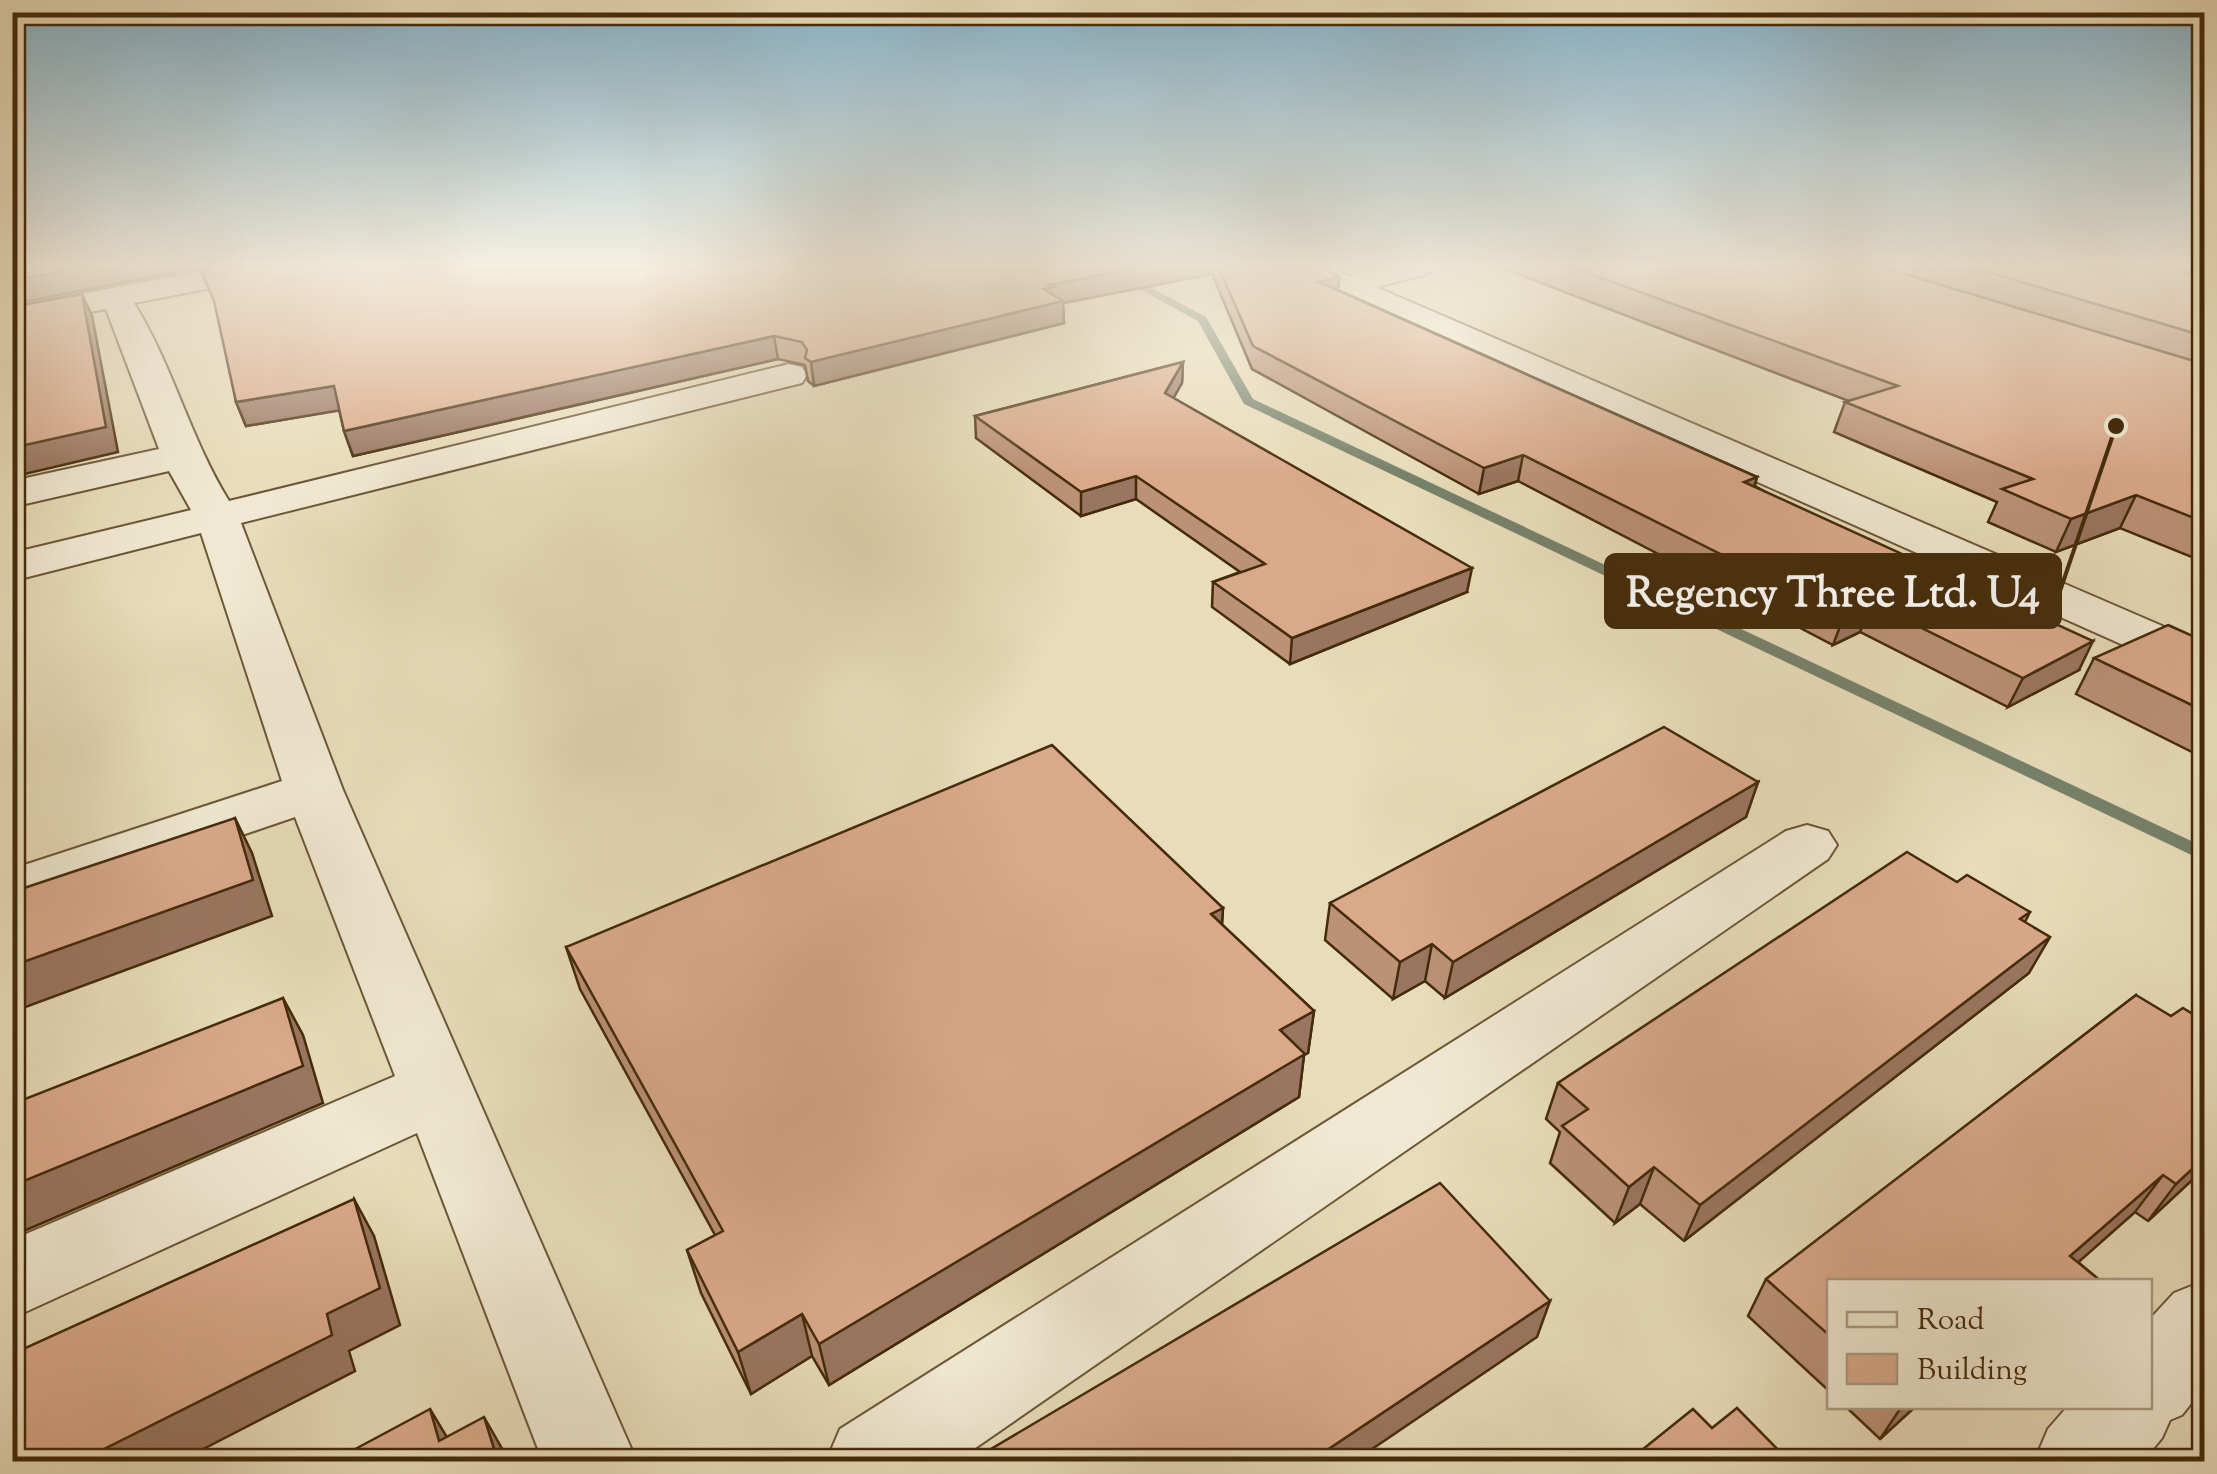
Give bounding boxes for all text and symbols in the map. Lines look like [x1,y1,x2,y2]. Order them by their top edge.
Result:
callout: Regency Three Ltd. U4 [1606,555,2060,627]
text: Regency Three Ltd. U4 [1626,566,2040,626]
legend [1827,1279,2152,1409]
text: Road [1917,1300,1984,1343]
text: Building [1917,1350,2027,1393]

